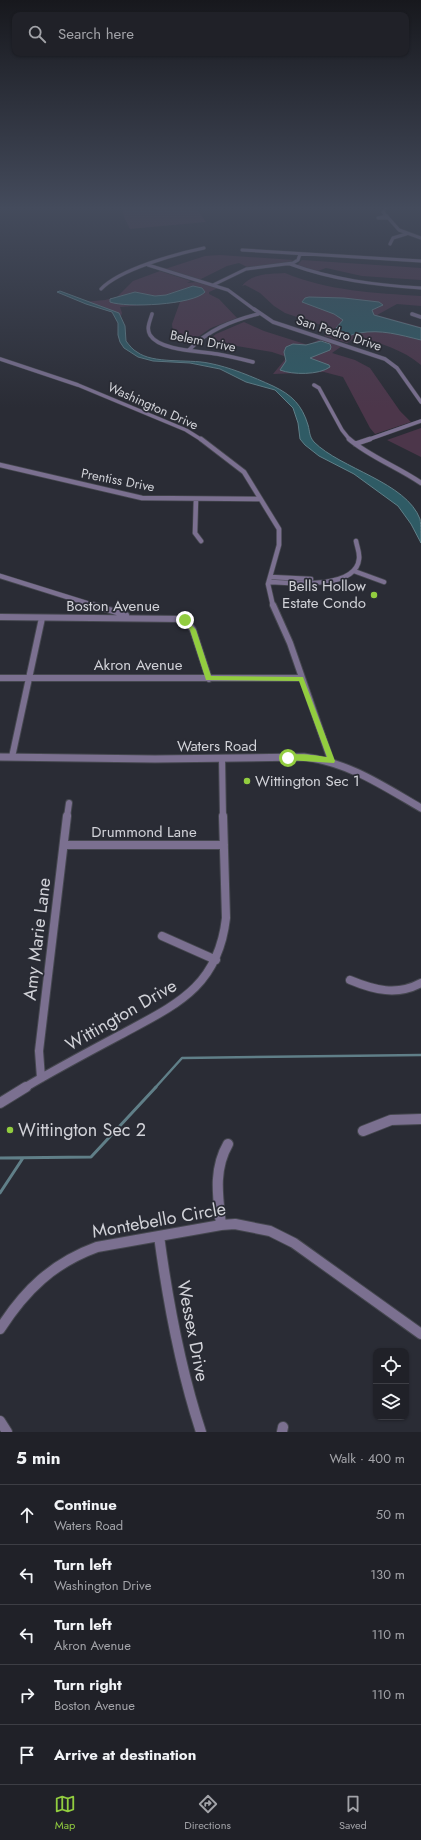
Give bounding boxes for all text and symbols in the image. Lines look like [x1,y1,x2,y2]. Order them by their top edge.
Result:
search box [12,12,409,56]
icon: search [26,23,48,45]
text: Search here [58,23,134,45]
street label: San Pedro Drive [294,310,385,356]
street label: Belem Drive [169,325,238,357]
street label: Washington Drive [105,378,202,435]
street label: Prentiss Drive [80,464,157,496]
place label: Bells Hollow Estate Condo [282,575,367,614]
marker: Bells Hollow Estate Condo [369,590,379,600]
street label: Boston Avenue [66,595,160,617]
route end [176,611,194,629]
street label: Akron Avenue [94,654,183,676]
street label: Waters Road [177,735,257,757]
route start [279,749,297,767]
place label: Wittington Sec 1 [255,770,360,792]
marker: Wittington Sec 1 [242,776,252,786]
street label: Drummond Lane [91,821,197,843]
street label: Amy Marie Lane [17,876,57,1002]
street label: Wittington Drive [61,973,181,1057]
place label: Wittington Sec 2 [18,1117,146,1143]
marker: Wittington Sec 2 [5,1125,15,1135]
street label: Montebello Circle [90,1195,228,1245]
street label: Wessex Drive [170,1278,216,1384]
map controls [373,1348,409,1420]
button: locate [373,1348,409,1384]
button: layers [373,1384,409,1420]
text: 5 min [16,1446,60,1470]
text: Walk · 400 m [330,1449,405,1468]
text: Continue [54,1494,117,1516]
icon: ahead [16,1504,38,1526]
text: 50 m [376,1505,405,1524]
text: Waters Road [54,1516,123,1535]
text: Turn left [54,1554,112,1576]
icon: left [16,1564,38,1586]
text: 130 m [370,1565,405,1584]
text: Washington Drive [54,1576,151,1595]
text: Turn left [54,1614,112,1636]
icon: left [16,1624,38,1646]
text: 110 m [371,1625,405,1644]
text: Akron Avenue [54,1636,131,1655]
text: Turn right [54,1674,122,1696]
icon: right [16,1684,38,1706]
text: 110 m [371,1685,405,1704]
text: Boston Avenue [54,1696,135,1715]
icon: arrive [16,1744,38,1766]
text: Arrive at destination [54,1744,196,1766]
tab: Map [54,1793,76,1833]
tab: Directions [184,1793,231,1833]
tab: Saved [339,1793,367,1833]

